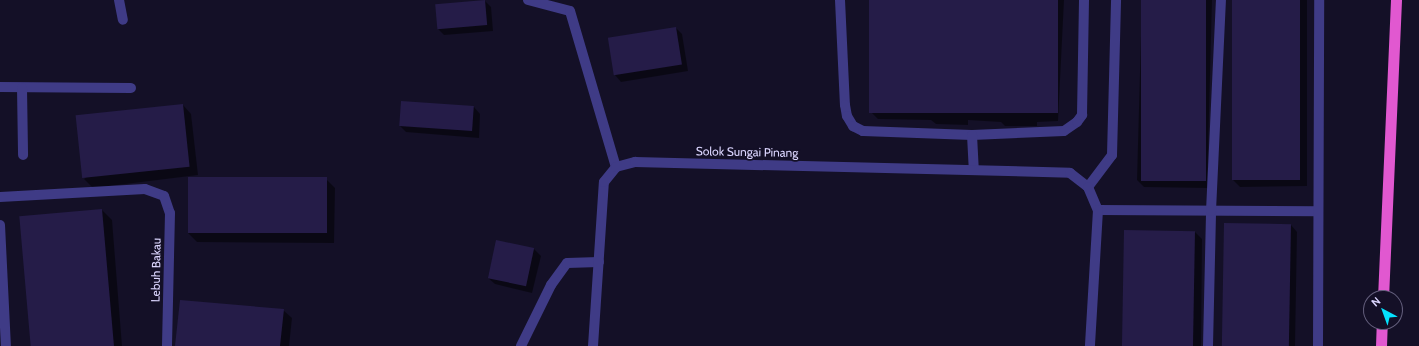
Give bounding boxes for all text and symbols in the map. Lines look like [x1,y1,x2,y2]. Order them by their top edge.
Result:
street label: Solok Sungai Pinang [696,144,798,160]
street label: Lebuh Bakau [148,238,164,302]
north arrow [1363,290,1403,330]
text: N [1368,294,1383,310]

